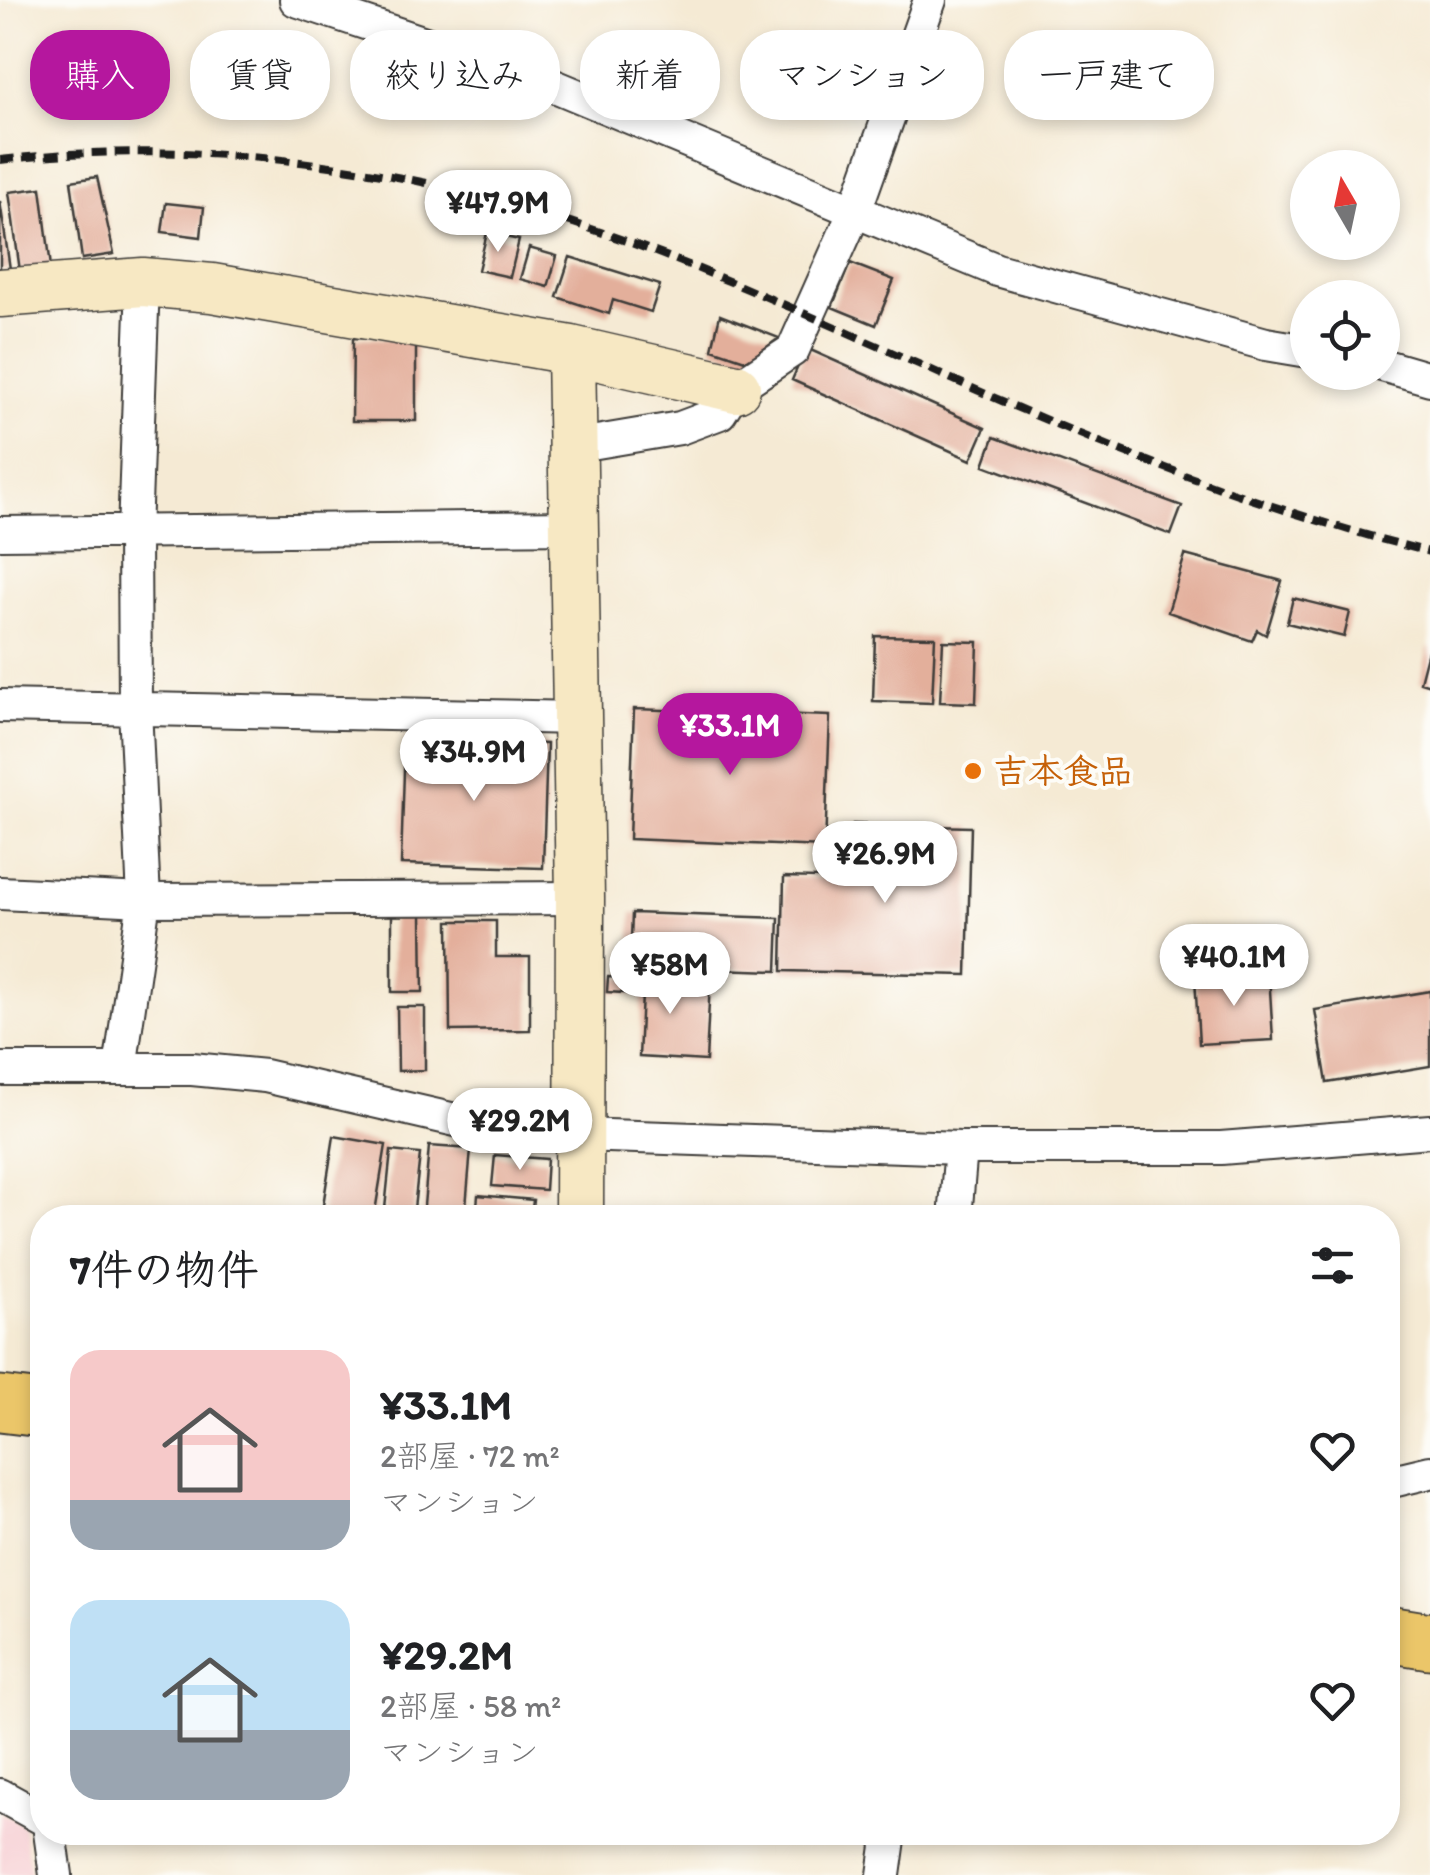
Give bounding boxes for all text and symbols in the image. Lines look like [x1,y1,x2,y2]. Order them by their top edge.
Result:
chip: 購入 [30,30,170,120]
chip: 賃貸 [190,30,330,120]
chip: 絞り込み [350,30,560,120]
chip: 新着 [580,30,720,120]
chip: マンション [740,30,984,120]
chip: 一戸建て [1004,30,1214,120]
north arrow [1290,150,1400,260]
map controls [1290,150,1400,390]
pin: ¥47.9M [417,170,579,255]
text: ¥47.9M [447,183,549,221]
button: locate [1290,280,1400,390]
pin: ¥33.1M [649,693,811,778]
text: ¥33.1M [680,706,780,744]
pin: ¥34.9M [393,719,555,804]
text: ¥34.9M [422,732,526,770]
place label: 吉本食品 [993,750,1133,792]
marker: 吉本食品 [962,760,984,782]
pin: ¥26.9M [804,821,966,906]
text: ¥26.9M [834,834,936,872]
pin: ¥40.1M [1153,924,1315,1009]
pin: ¥58M [611,932,729,1017]
text: ¥40.1M [1182,937,1286,975]
text: ¥58M [631,945,709,983]
pin: ¥29.2M [439,1088,601,1173]
text: ¥29.2M [469,1101,571,1139]
icon: filters [1305,1238,1360,1293]
text: 7件の物件 [70,1244,259,1295]
text: ¥33.1M [380,1379,512,1430]
icon: home [150,1390,270,1510]
icon: heart [1305,1423,1360,1478]
text: 2部屋 · 72 m² [380,1437,560,1475]
text: マンション [380,1483,539,1521]
text: ¥29.2M [380,1629,513,1680]
icon: home [150,1640,270,1760]
icon: heart [1305,1673,1360,1728]
text: 2部屋 · 58 m² [380,1687,561,1725]
text: マンション [380,1733,539,1771]

